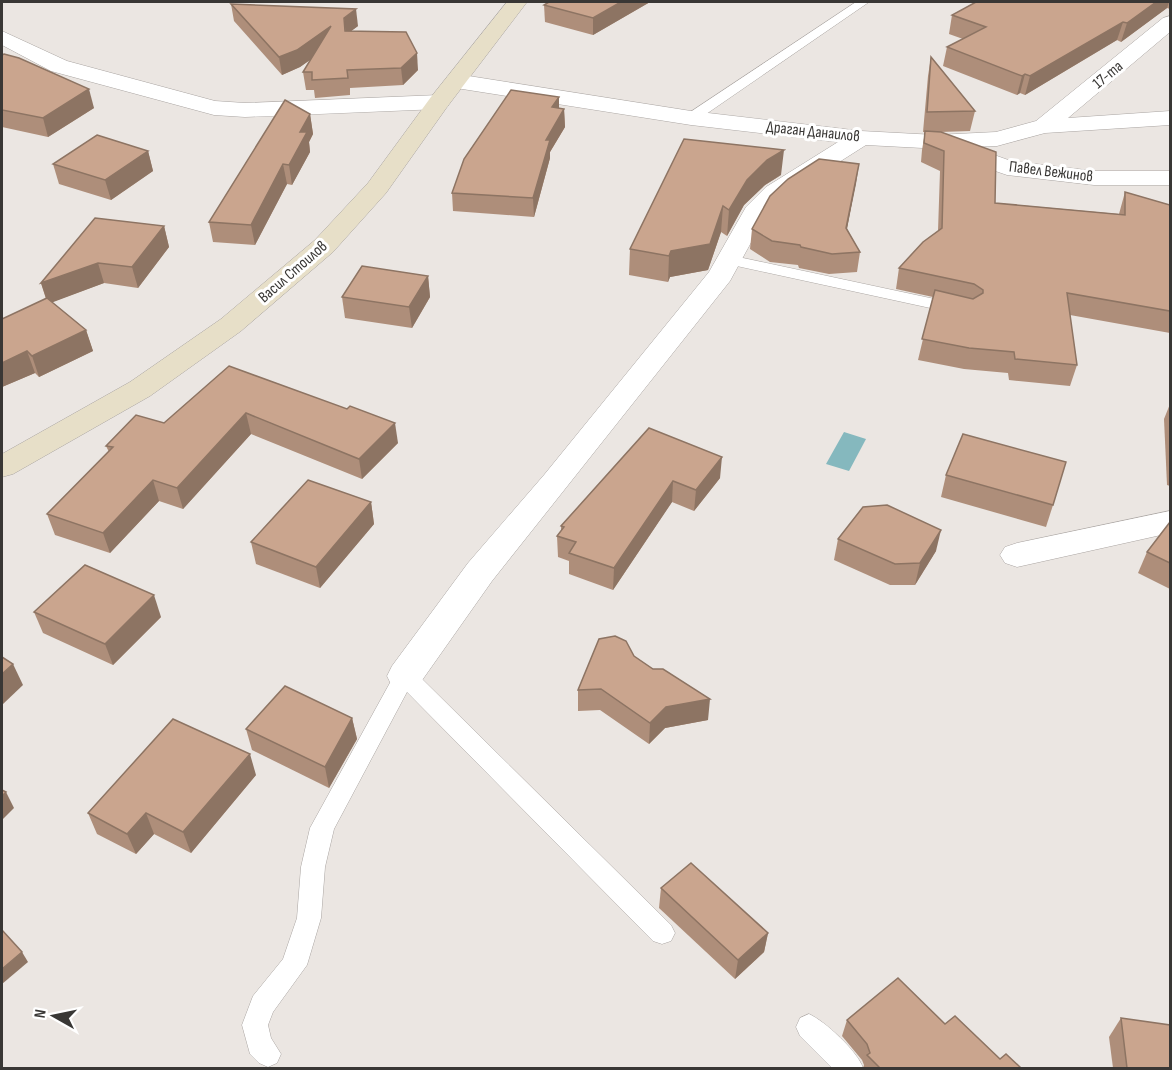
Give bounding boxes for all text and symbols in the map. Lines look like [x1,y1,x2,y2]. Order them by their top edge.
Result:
street label: 17-та [1089,57,1127,93]
street label: Драган Данаилов [765,118,861,146]
street label: Павел Вежинов [1008,157,1094,187]
street label: Васил Стоилов [255,237,331,307]
north arrow [24,986,84,1046]
text: N [31,1008,51,1020]

